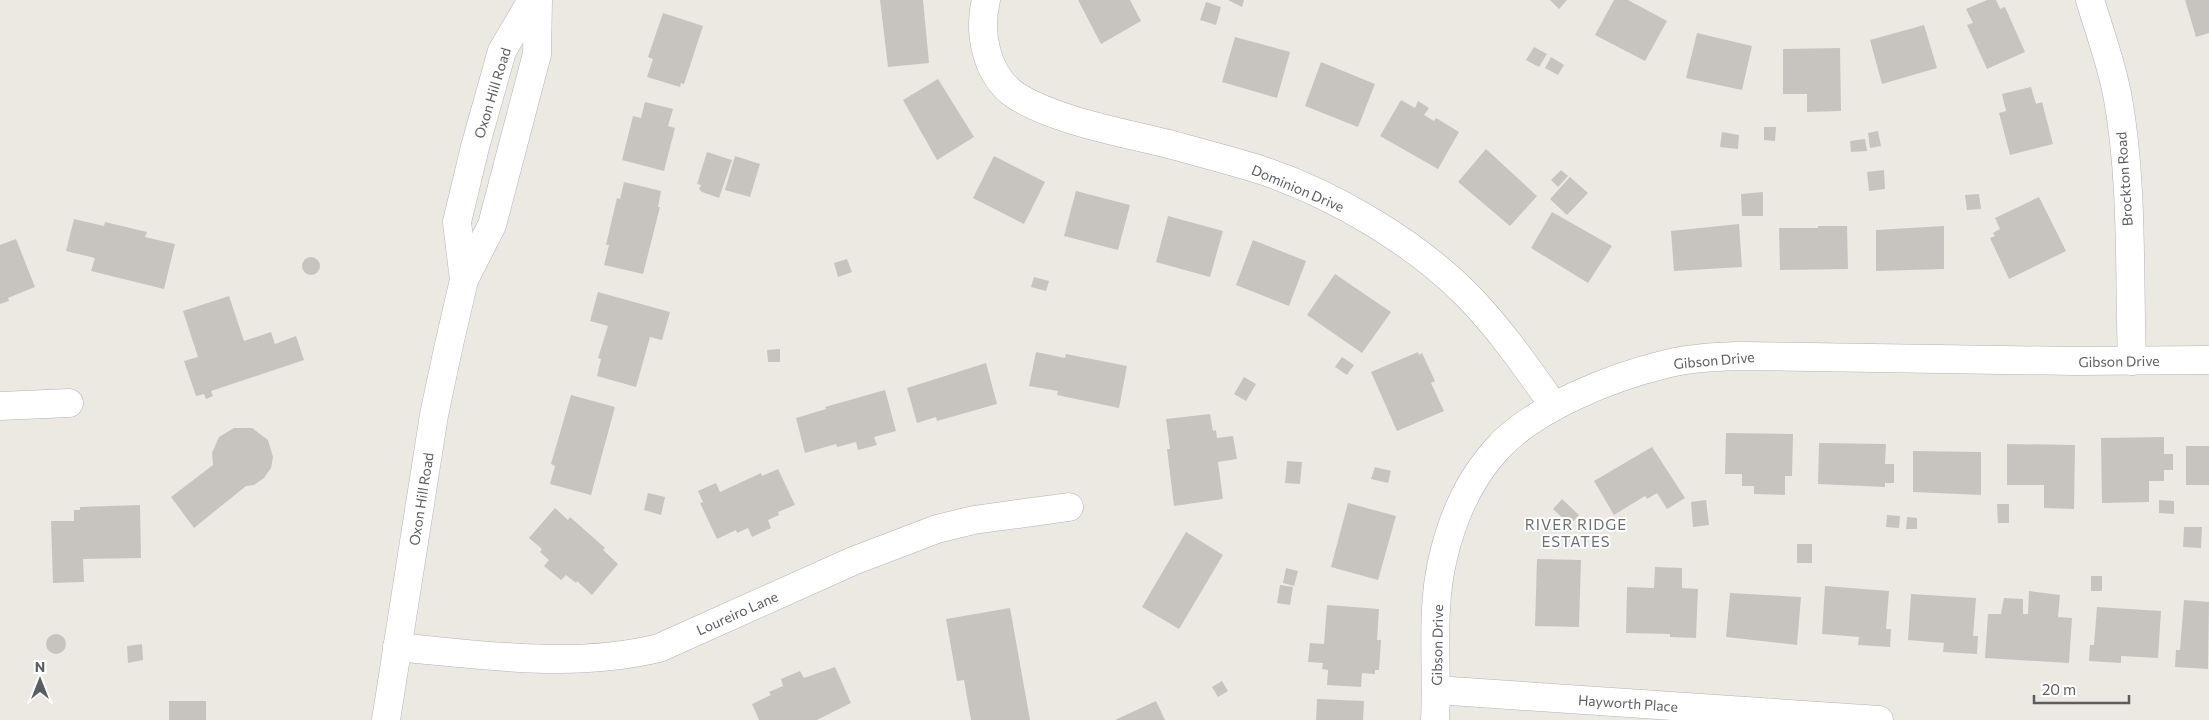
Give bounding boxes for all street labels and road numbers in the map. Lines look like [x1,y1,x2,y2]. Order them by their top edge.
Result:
street label: Oxon Hill Road [470,46,514,140]
street label: Brockton Road [2112,131,2136,227]
street label: Dominion Drive [1249,161,1347,215]
street label: Gibson Drive [1673,348,1755,372]
street label: Gibson Drive [2078,352,2160,370]
street label: Oxon Hill Road [405,451,437,547]
street label: Loureiro Lane [693,587,781,639]
street label: Gibson Drive [1428,604,1446,686]
street label: Hayworth Place [1577,691,1679,715]

